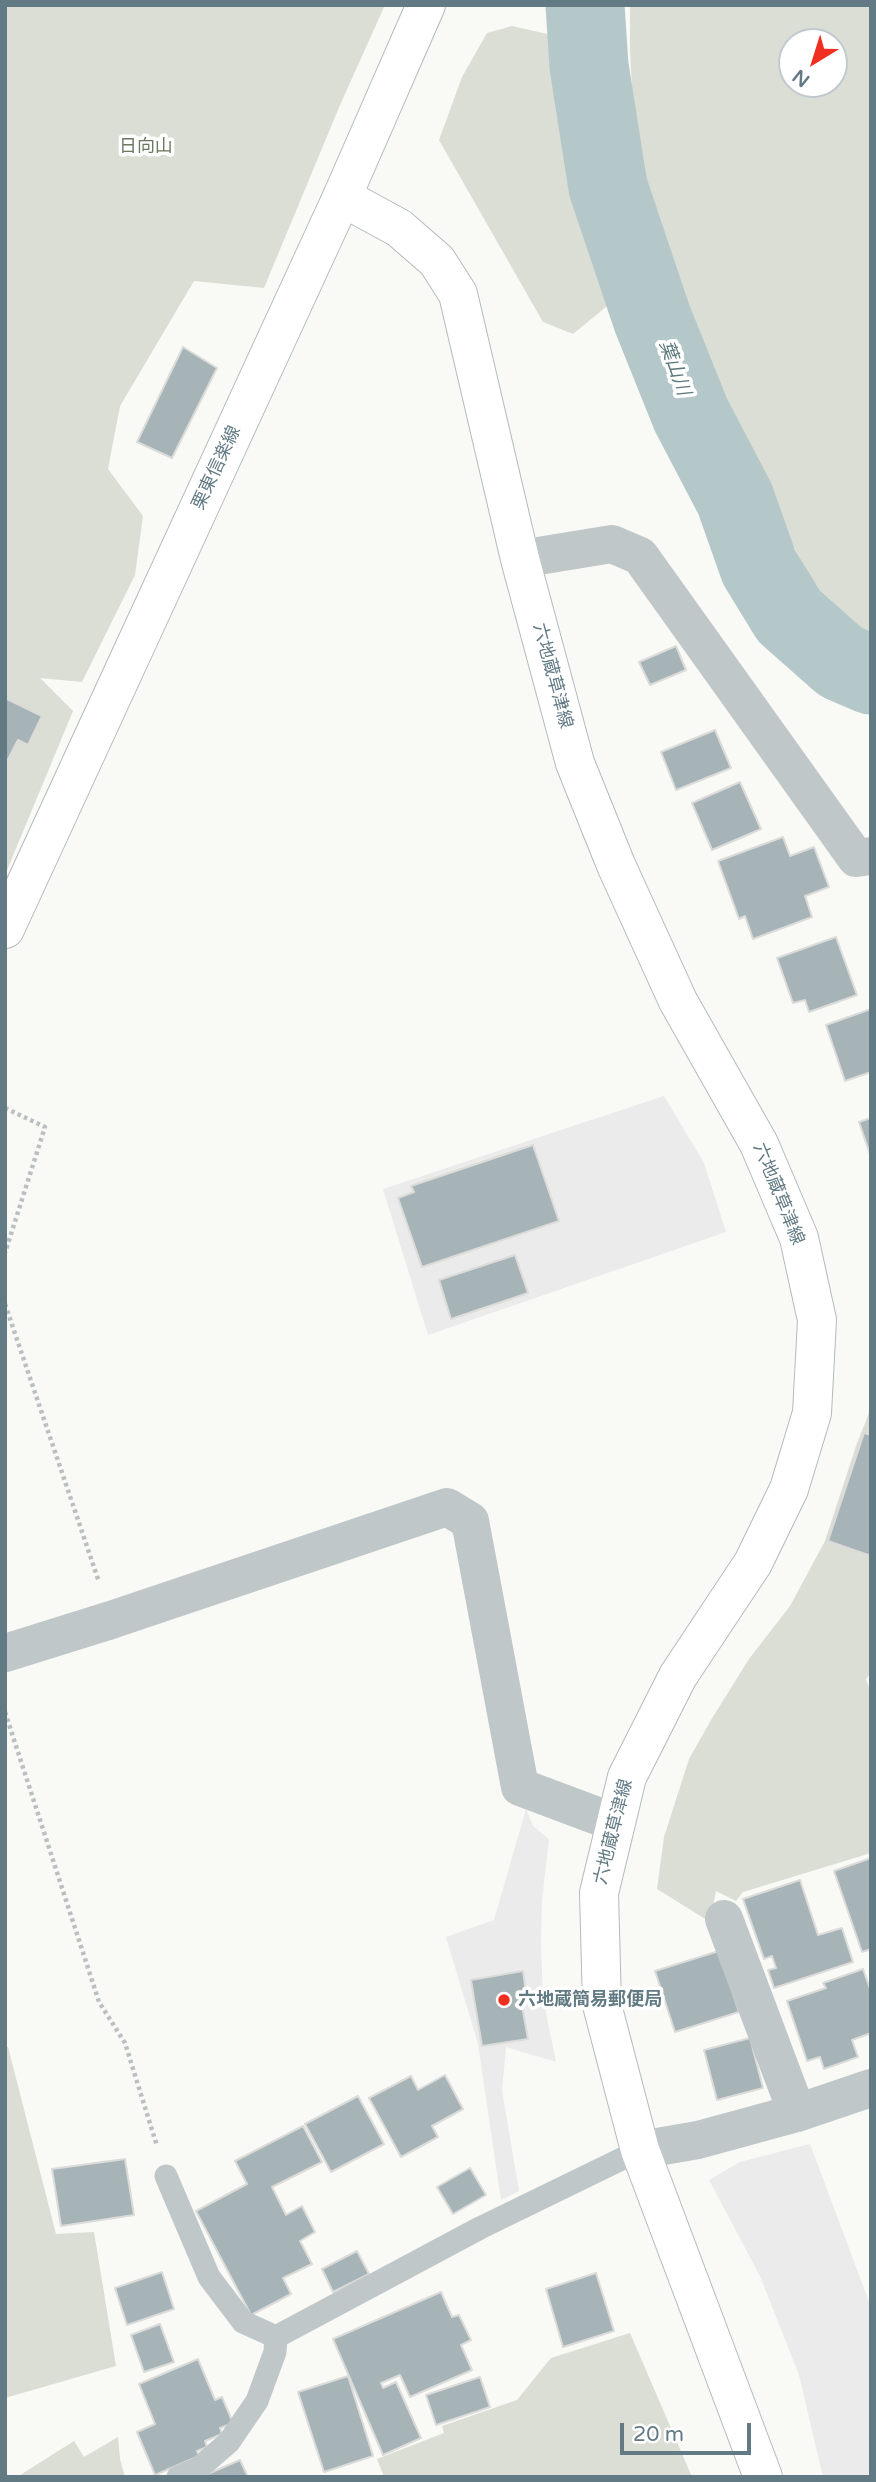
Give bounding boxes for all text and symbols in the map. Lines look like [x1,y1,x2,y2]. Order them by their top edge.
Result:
north arrow [778,28,848,98]
text: N [789,65,814,91]
park label: 日向山 [119,136,173,158]
water label: 葉山川 [654,337,694,399]
street label: 栗東信楽線 [188,423,246,513]
street label: 六地蔵草津線 [528,621,576,731]
street label: 六地蔵草津線 [748,1140,808,1248]
street label: 六地蔵草津線 [590,1777,638,1887]
place label: 六地蔵簡易郵便局 [518,1989,662,2011]
marker: 六地蔵簡易郵便局 [496,1992,512,2008]
scale bar [624,2408,755,2452]
text: 20 m [633,2422,684,2447]

